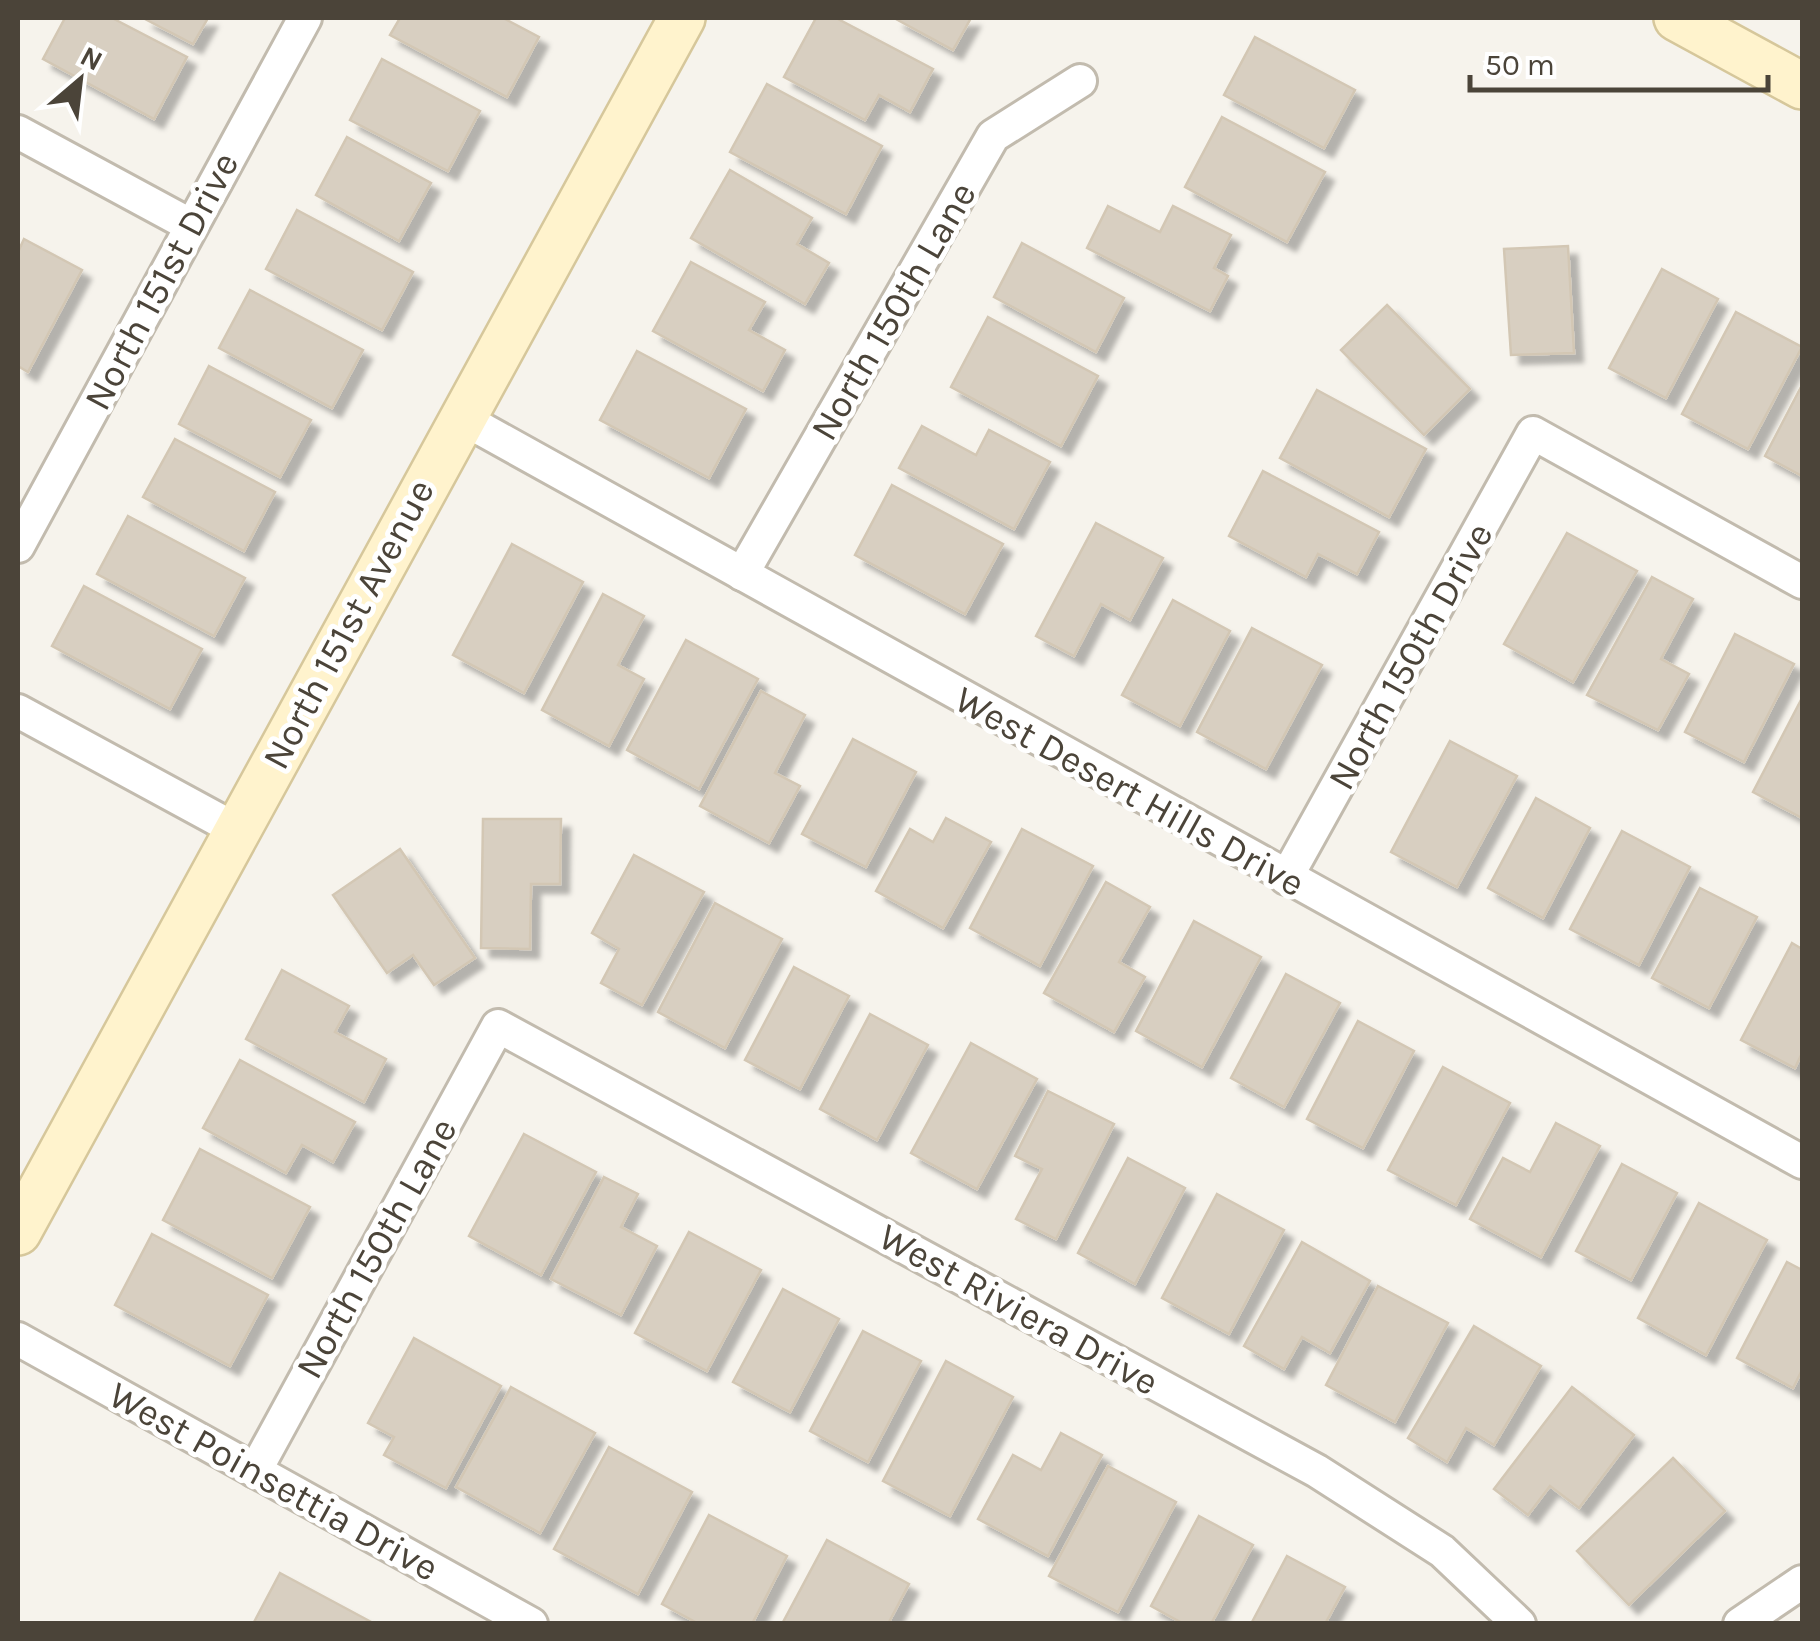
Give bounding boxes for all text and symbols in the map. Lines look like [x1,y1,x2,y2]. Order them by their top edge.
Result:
north arrow [30,30,130,130]
scale bar [1470,30,1768,92]
text: N [75,39,108,78]
text: 50 m [1485,47,1555,83]
street label: North 151st Drive [75,145,248,418]
street label: North 150th Lane [801,174,986,448]
street label: North 151st Avenue [253,472,444,777]
street label: North 150th Drive [1318,515,1502,798]
street label: West Desert Hills Drive [947,677,1312,906]
street label: North 150th Lane [286,1110,467,1386]
street label: West Riviera Drive [871,1214,1166,1405]
street label: West Poinsettia Drive [101,1372,446,1591]

